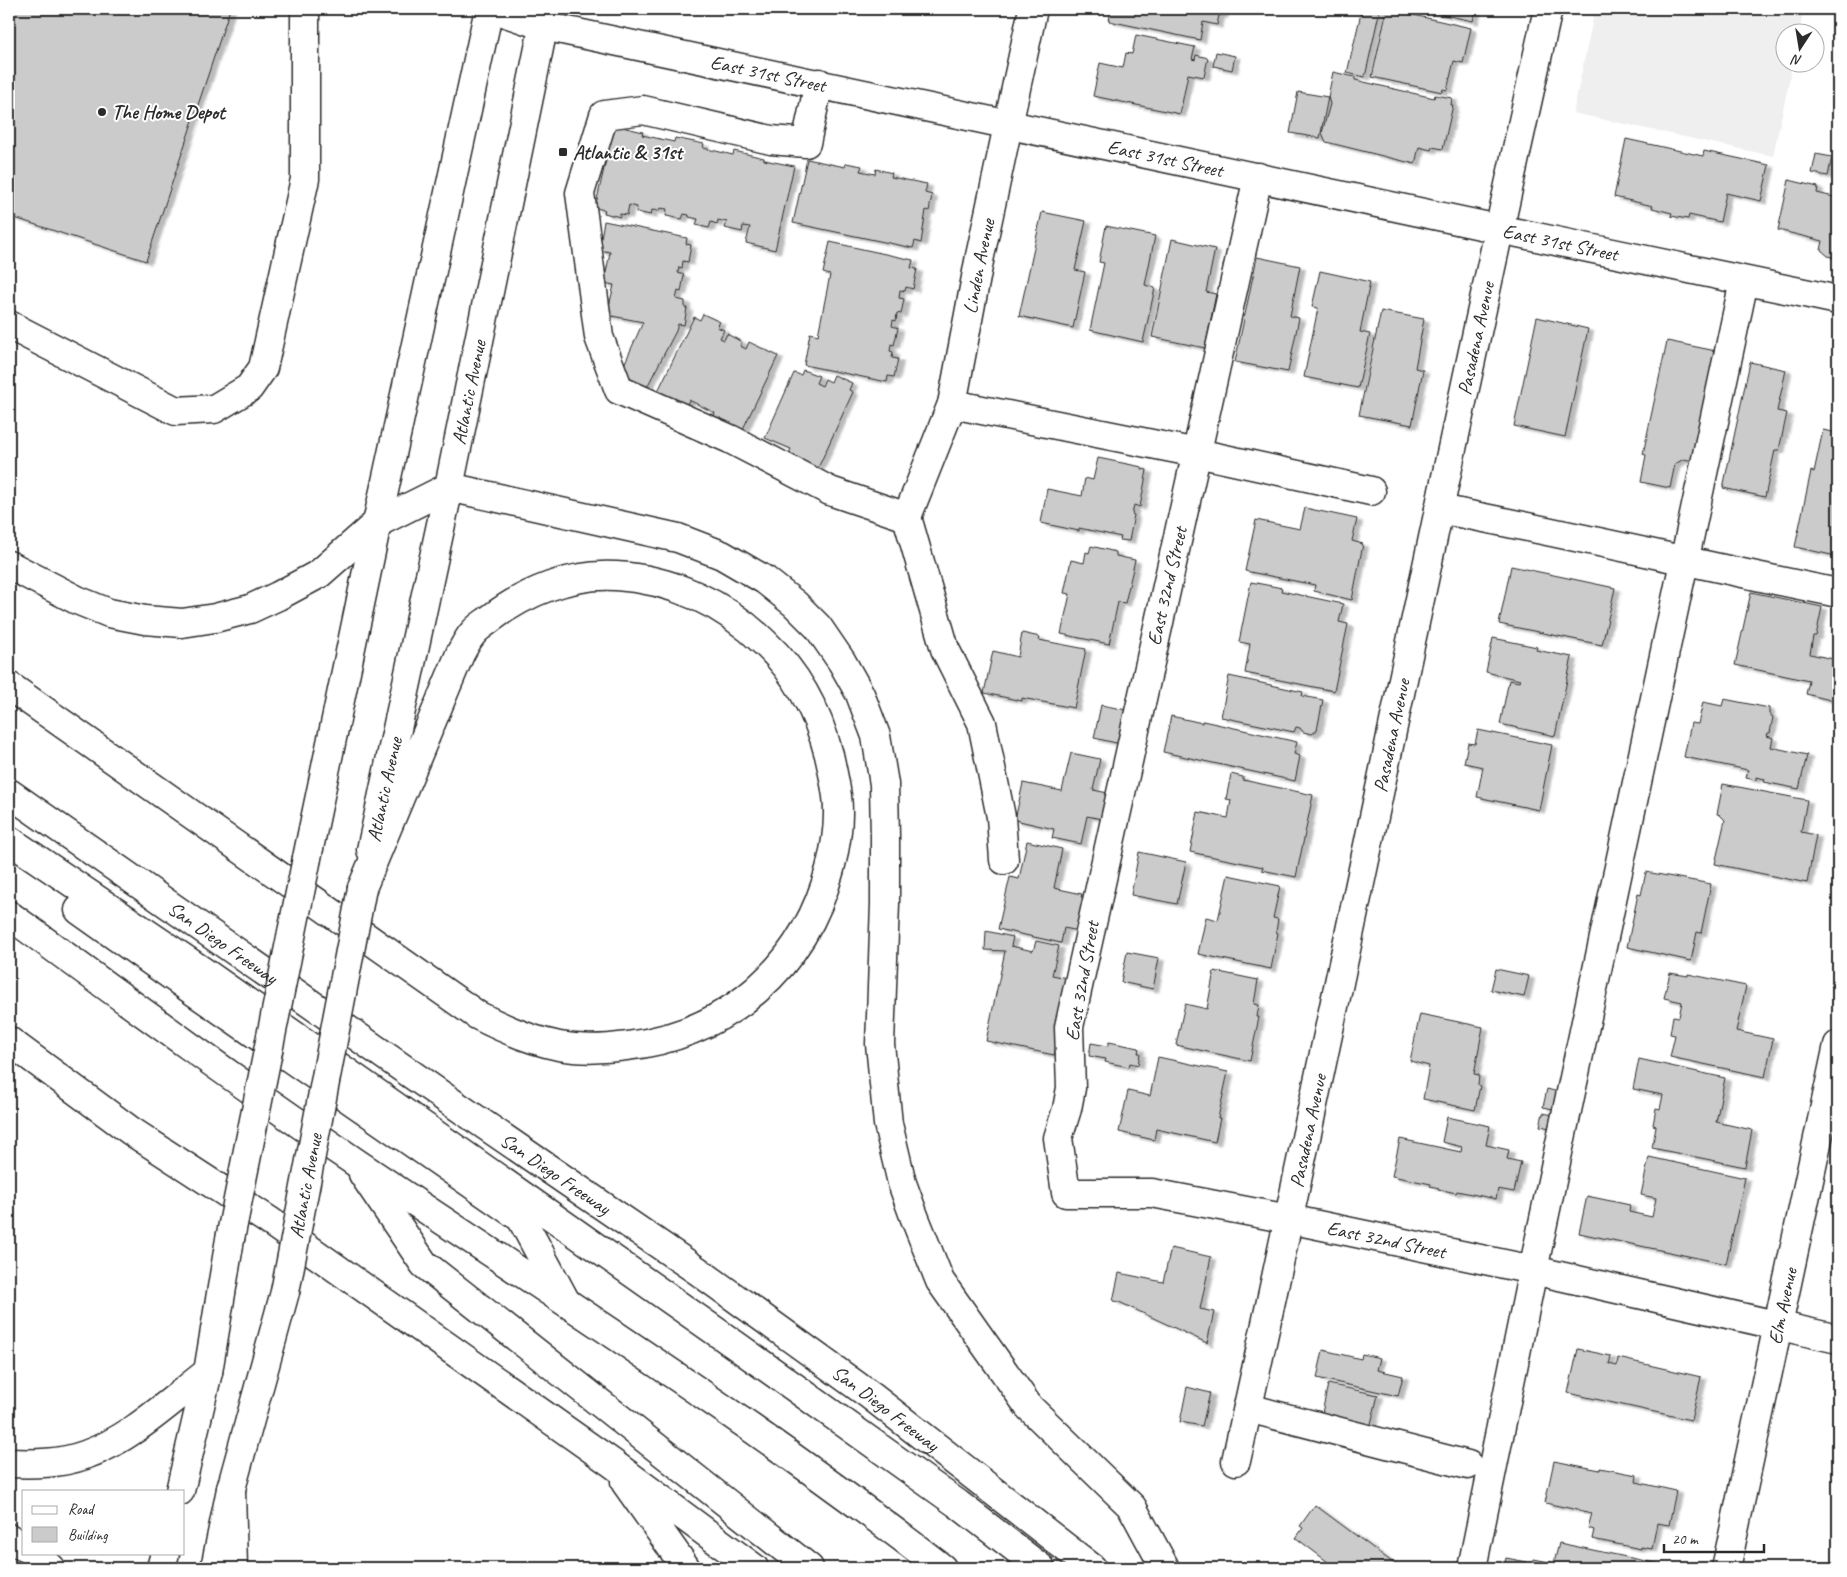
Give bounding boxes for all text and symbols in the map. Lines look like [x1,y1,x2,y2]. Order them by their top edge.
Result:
north arrow [1774,22,1824,72]
street label: East 31st Street [708,49,830,98]
text: N [1789,51,1803,69]
place label: The Home Depot [112,100,227,125]
marker: The Home Depot [96,106,108,118]
street label: East 31st Street [1105,133,1228,183]
place label: Atlantic & 31st [573,140,684,165]
marker: Atlantic & 31st [557,146,569,158]
street label: Linden Avenue [957,215,1000,315]
street label: East 31st Street [1501,218,1623,267]
street label: Pasadena Avenue [1451,278,1500,397]
street label: Atlantic Avenue [446,336,492,447]
street label: East 32nd Street [1141,522,1193,648]
street label: Pasadena Avenue [1367,675,1416,794]
street label: Atlantic Avenue [361,733,408,844]
street label: San Diego Freeway [163,896,284,990]
street label: East 32nd Street [1059,917,1105,1042]
street label: Pasadena Avenue [1283,1070,1332,1190]
street label: San Diego Freeway [496,1127,616,1221]
street label: Atlantic Avenue [283,1130,328,1240]
street label: East 32nd Street [1325,1215,1450,1264]
street label: Elm Avenue [1762,1264,1803,1346]
street label: San Diego Freeway [827,1360,945,1458]
legend [22,1490,185,1554]
text: Road [68,1500,95,1519]
scale bar [1664,1522,1764,1554]
text: Building [68,1526,108,1545]
text: 20 m [1672,1530,1699,1549]

